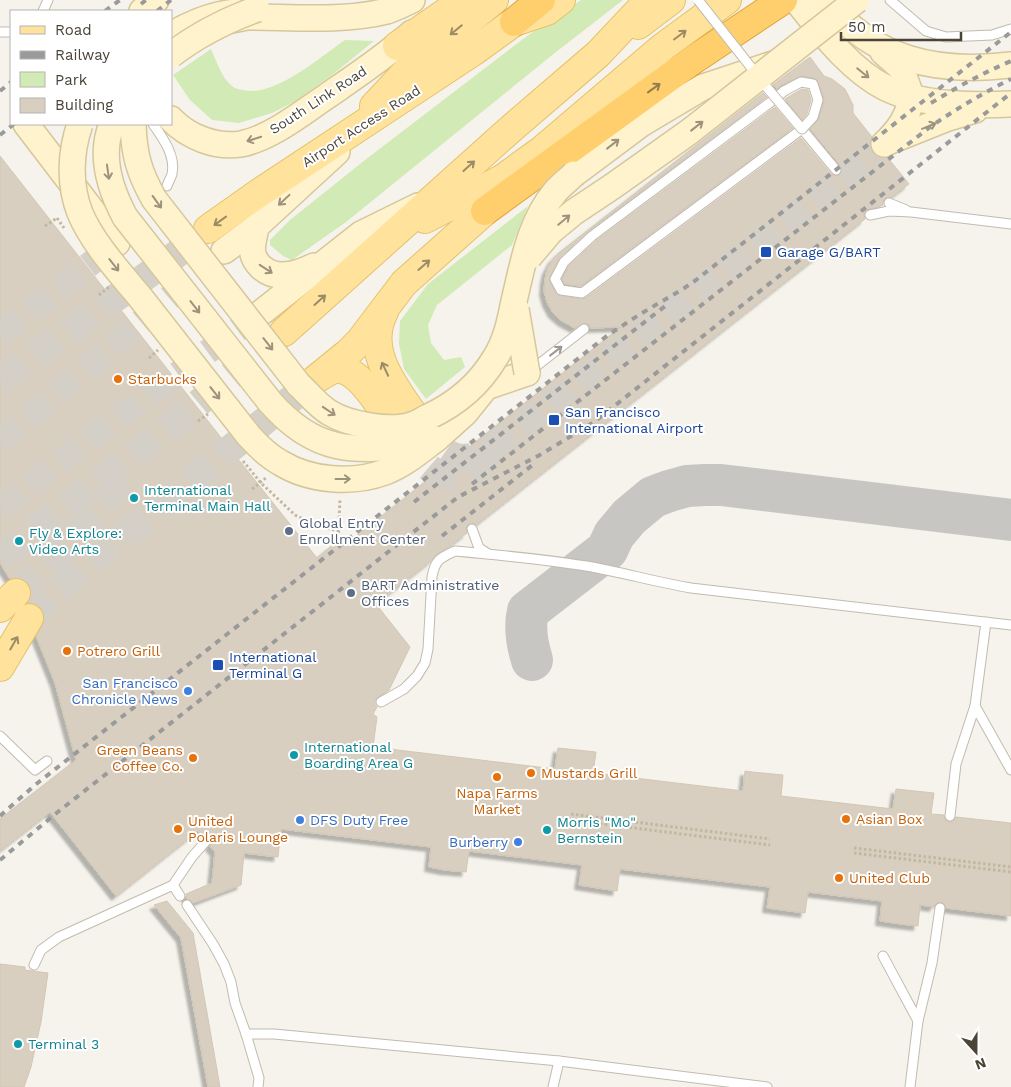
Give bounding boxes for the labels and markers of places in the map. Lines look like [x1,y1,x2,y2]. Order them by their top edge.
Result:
place label: Garage G/BART [777,244,881,260]
marker: Garage G/BART [759,245,773,259]
place label: Starbucks [128,371,197,387]
marker: Starbucks [112,373,124,385]
place label: San Francisco International Airport [565,404,703,436]
marker: San Francisco International Airport [547,413,561,427]
place label: International Terminal Main Hall [144,482,271,514]
marker: International Terminal Main Hall [128,492,140,504]
place label: Global Entry Enrollment Center [299,515,426,547]
place label: Fly & Explore: Video Arts [29,525,122,557]
marker: Global Entry Enrollment Center [283,525,295,537]
marker: Fly & Explore: Video Arts [13,535,25,547]
place label: BART Administrative Offices [361,577,499,609]
marker: BART Administrative Offices [345,587,357,599]
place label: Potrero Grill [77,643,161,659]
marker: Potrero Grill [61,645,73,657]
place label: International Terminal G [229,649,317,681]
marker: International Terminal G [211,658,225,672]
place label: San Francisco Chronicle News [71,675,178,707]
marker: San Francisco Chronicle News [182,685,194,697]
place label: International Boarding Area G [304,739,413,771]
place label: Green Beans Coffee Co. [97,742,183,774]
marker: International Boarding Area G [288,749,300,761]
marker: Green Beans Coffee Co. [187,752,199,764]
place label: Mustards Grill [541,765,638,781]
marker: Mustards Grill [525,767,537,779]
marker: Napa Farms Market [491,771,503,783]
place label: Napa Farms Market [456,785,538,817]
place label: Asian Box [856,811,922,827]
place label: DFS Duty Free [310,812,408,828]
place label: United Polaris Lounge [188,813,288,845]
marker: Asian Box [840,813,852,825]
marker: DFS Duty Free [294,814,306,826]
place label: Morris "Mo" Bernstein [557,814,636,846]
marker: United Polaris Lounge [172,823,184,835]
marker: Morris "Mo" Bernstein [541,824,553,836]
place label: Burberry [449,834,509,850]
marker: Burberry [512,836,524,848]
place label: United Club [849,870,930,886]
marker: United Club [833,872,845,884]
place label: Terminal 3 [28,1036,99,1052]
marker: Terminal 3 [12,1038,24,1050]

